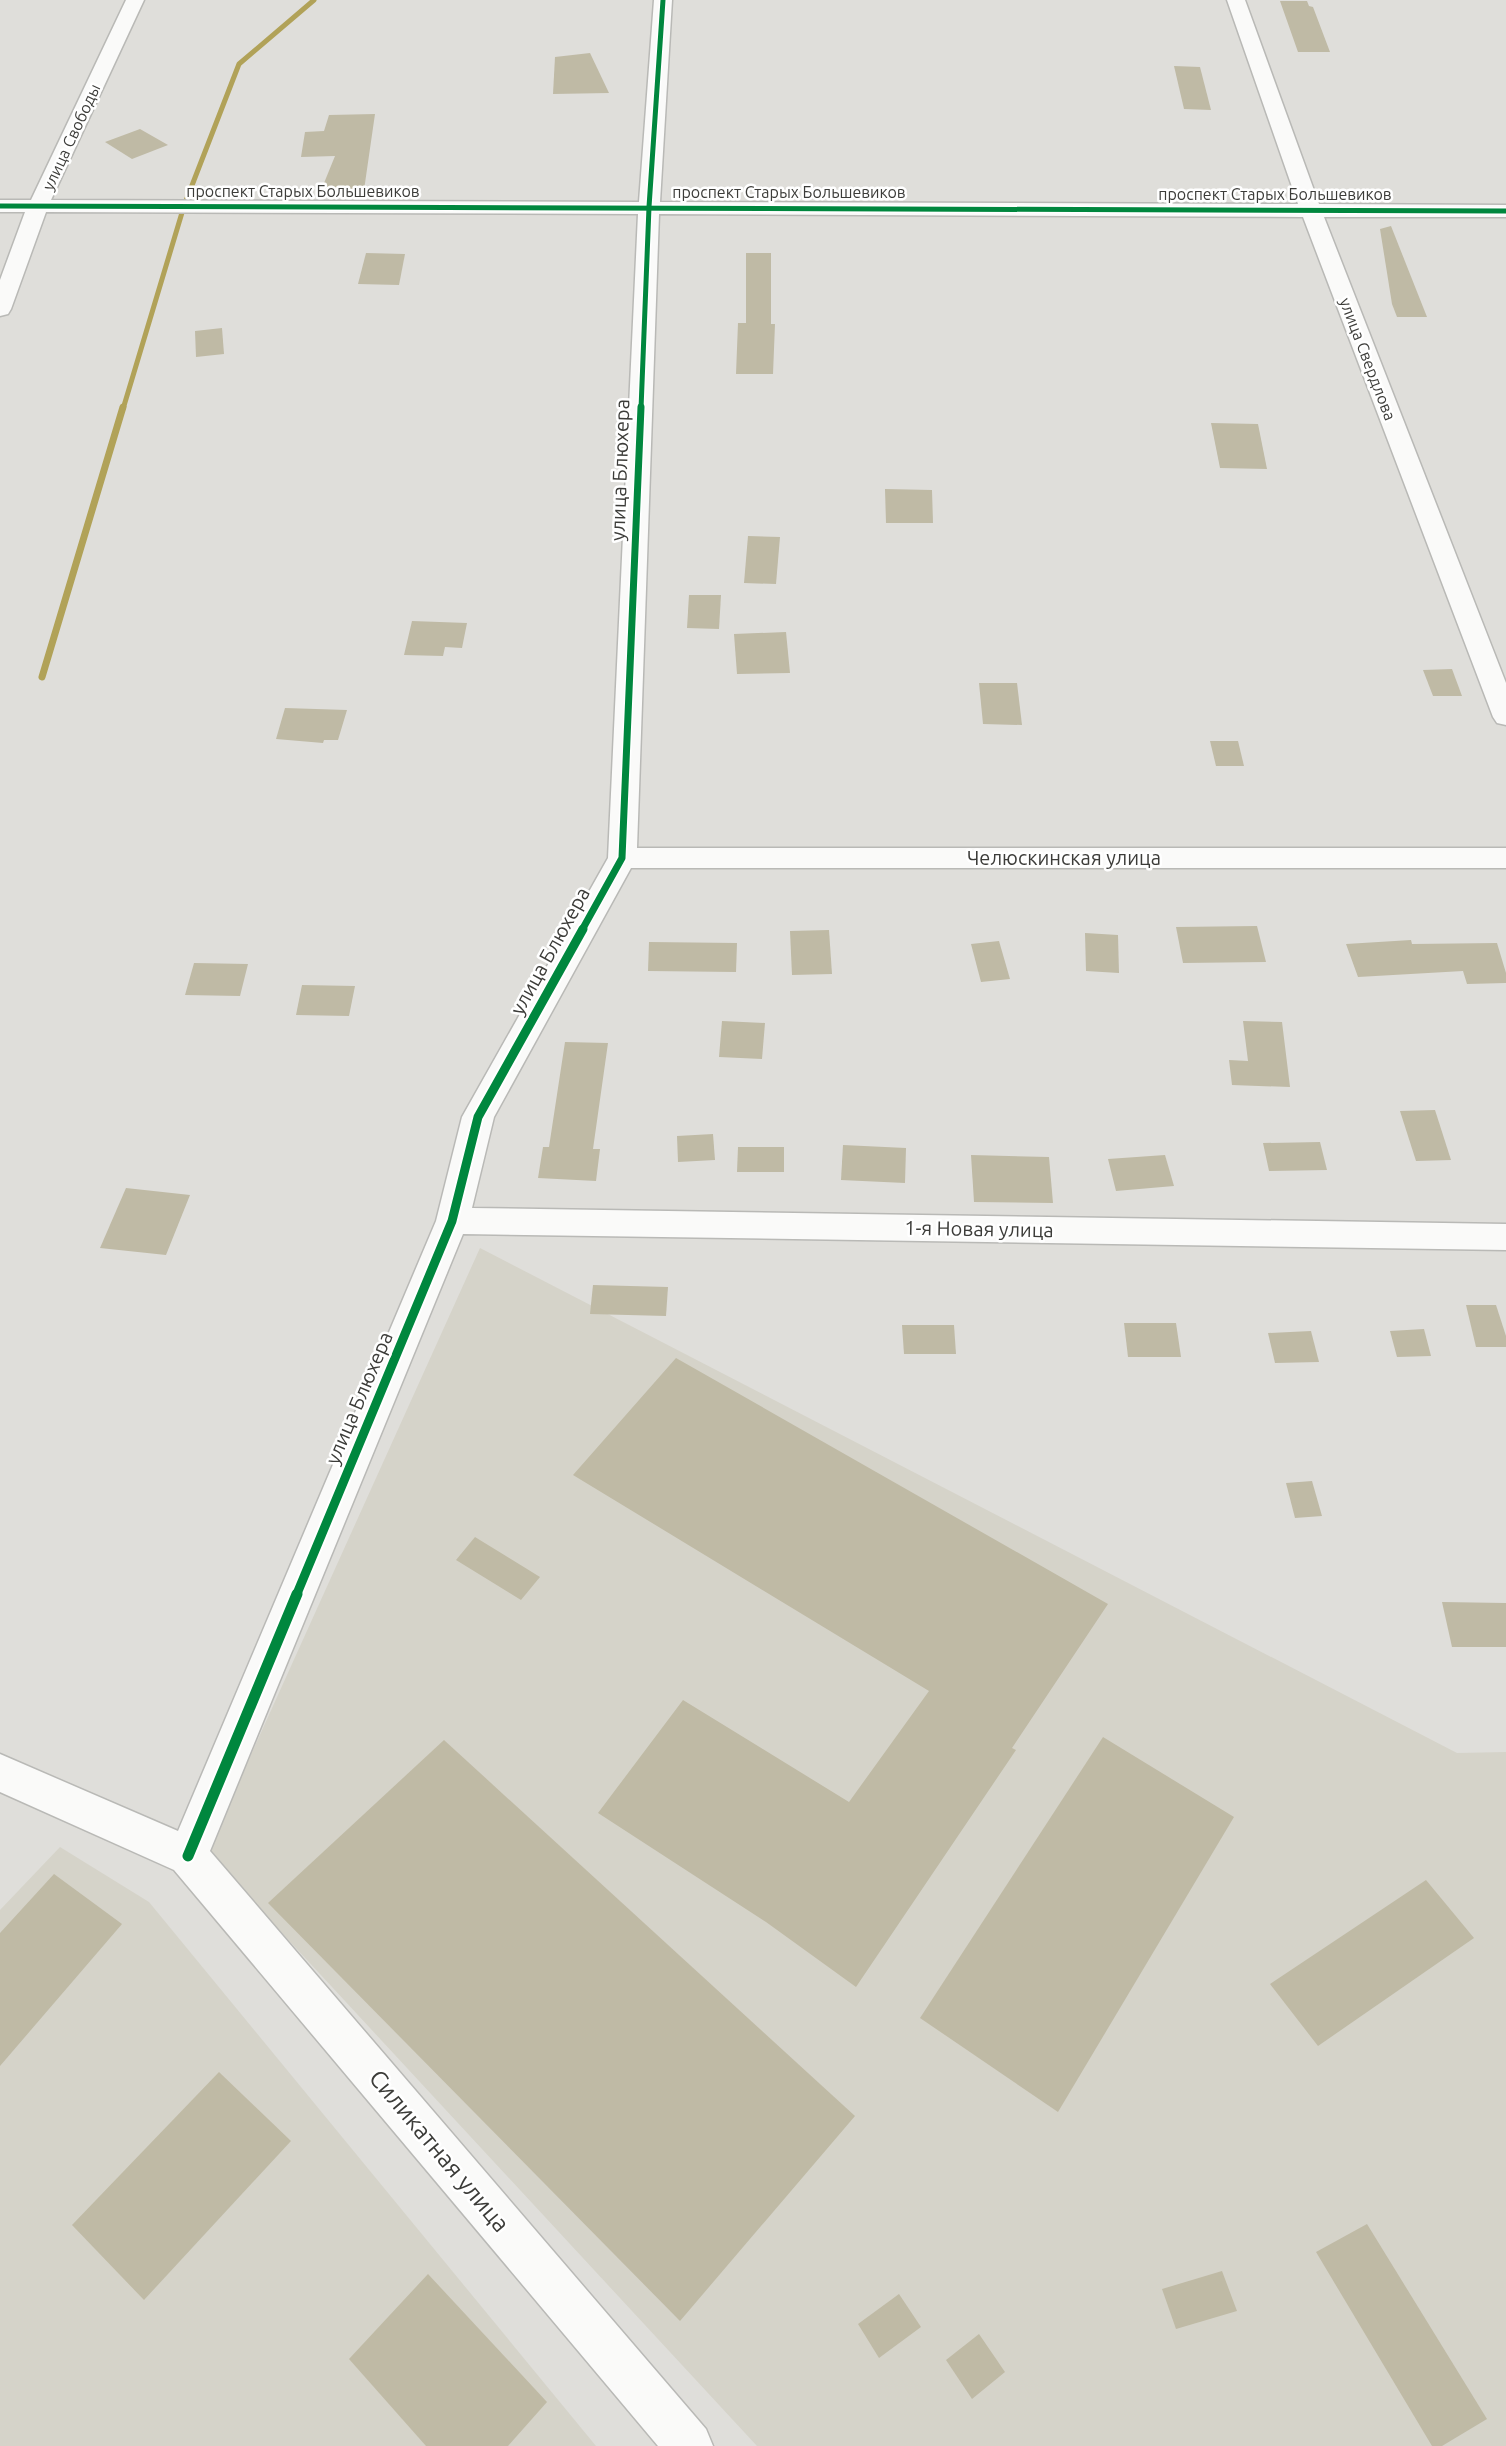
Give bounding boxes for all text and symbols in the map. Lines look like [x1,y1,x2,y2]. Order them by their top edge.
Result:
street label: улица Свободы [38,81,104,193]
street label: проспект Старых Большевиков [186,182,420,200]
street label: проспект Старых Большевиков [672,183,906,201]
street label: проспект Старых Большевиков [1158,185,1392,203]
street label: улица Свердлова [1336,295,1400,423]
street label: улица Блюхера [606,399,633,541]
street label: Челюскинская улица [967,846,1161,869]
street label: улица Блюхера [505,883,594,1018]
street label: 1-я Новая улица [904,1216,1054,1241]
street label: улица Блюхера [320,1328,397,1468]
street label: Силикатная улица [364,2064,515,2237]

